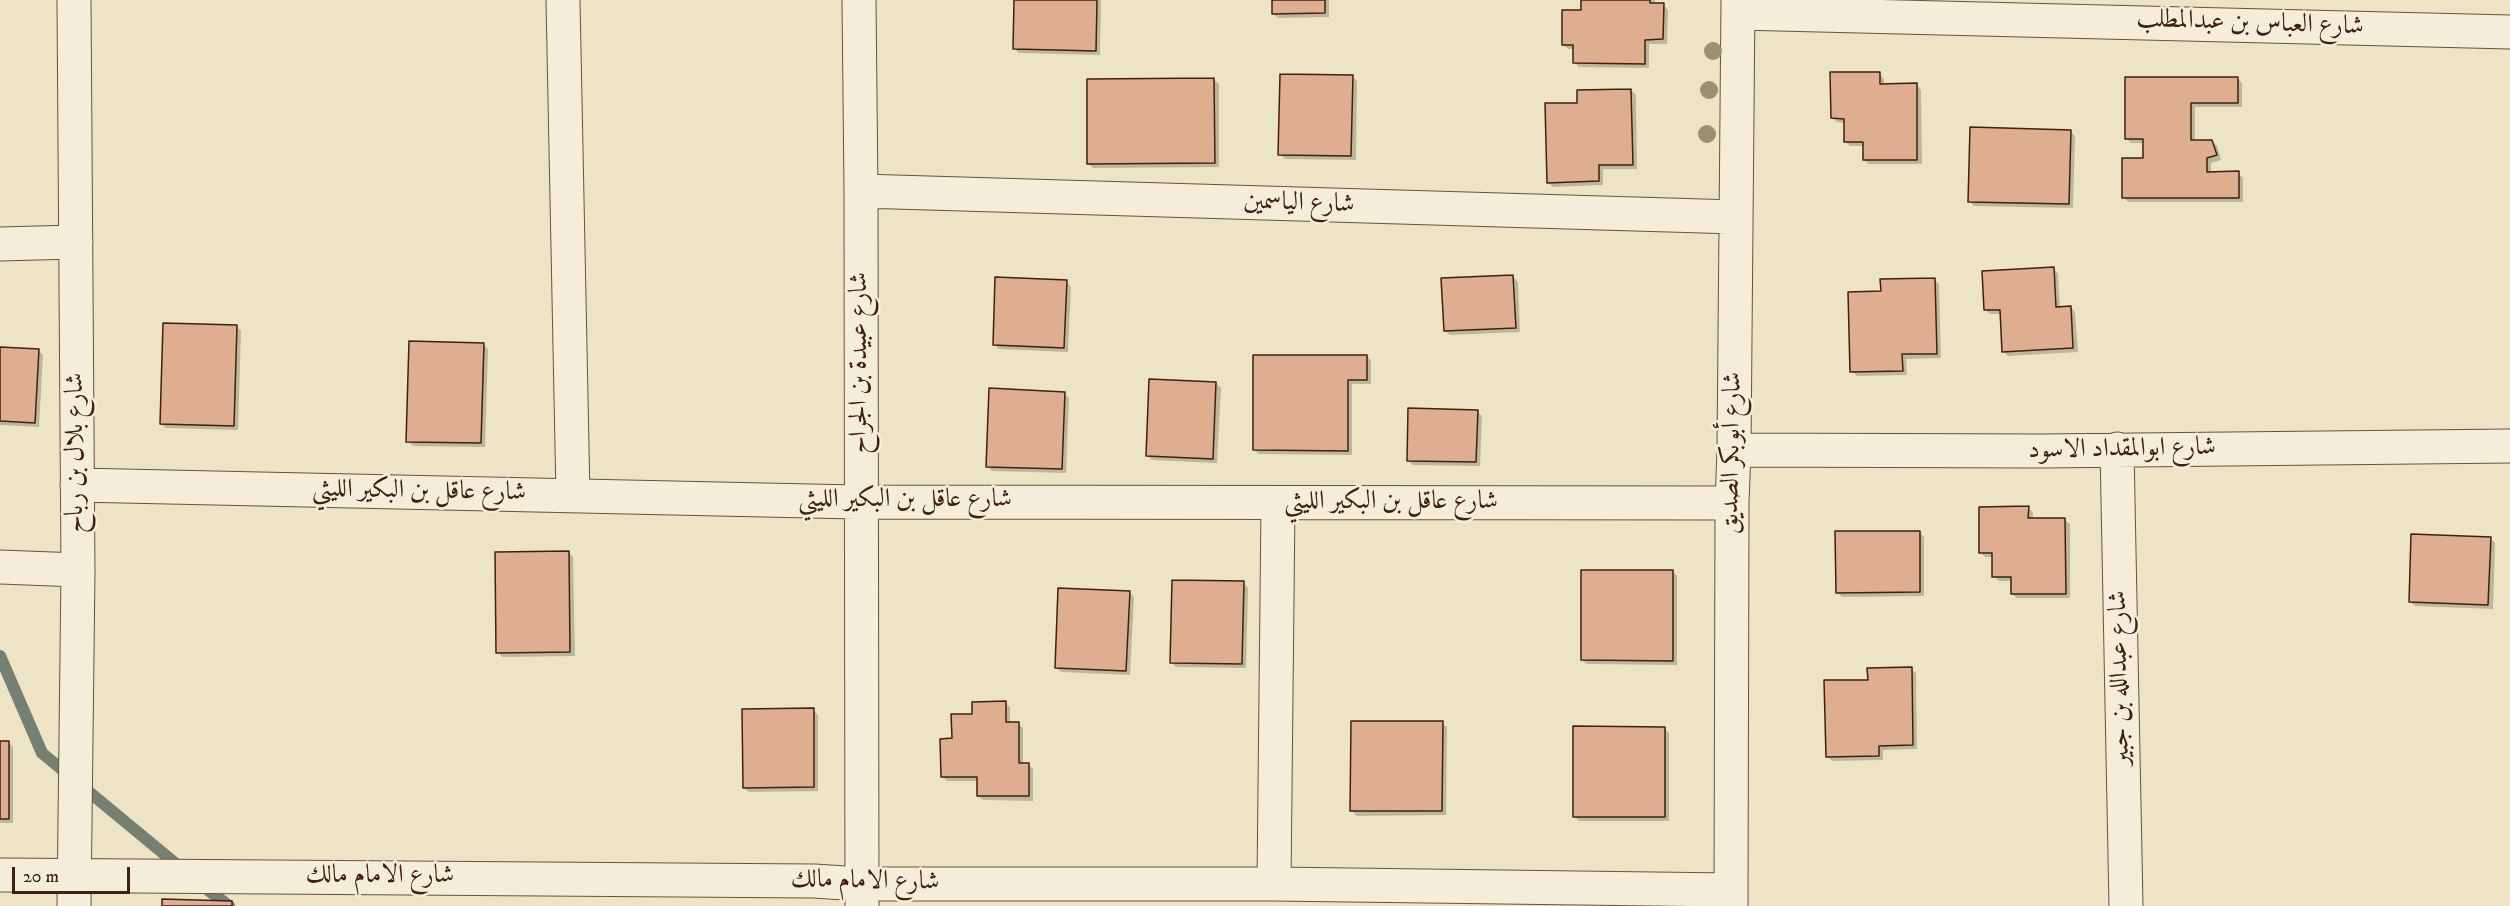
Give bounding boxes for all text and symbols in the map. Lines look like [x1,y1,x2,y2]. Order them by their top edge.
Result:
street label: شارع العباس بن عبدالمطلب [2136,4,2364,44]
street label: شارع الياسمين [1243,186,1355,222]
street label: شارع عبيدة بن الجراح [845,272,877,454]
street label: شارع أبوبكر الصديق [1716,371,1750,535]
street label: شارع بلال بن رباح [61,373,93,533]
street label: شارع ابوالمقداد الاسود [2028,433,2216,467]
street label: شارع عاقل بن البكير الليثي [312,475,526,509]
street label: شارع عاقل بن البكير الليثي [798,485,1012,517]
street label: شارع عاقل بن البكير الليثي [1284,487,1498,519]
street label: شارع عبدالله بن جبير [2104,590,2138,766]
scale bar [15,855,134,893]
street label: شارع الامام مالك [306,861,454,893]
street label: شارع الامام مالك [790,865,940,899]
text: 20 m [23,866,59,888]

